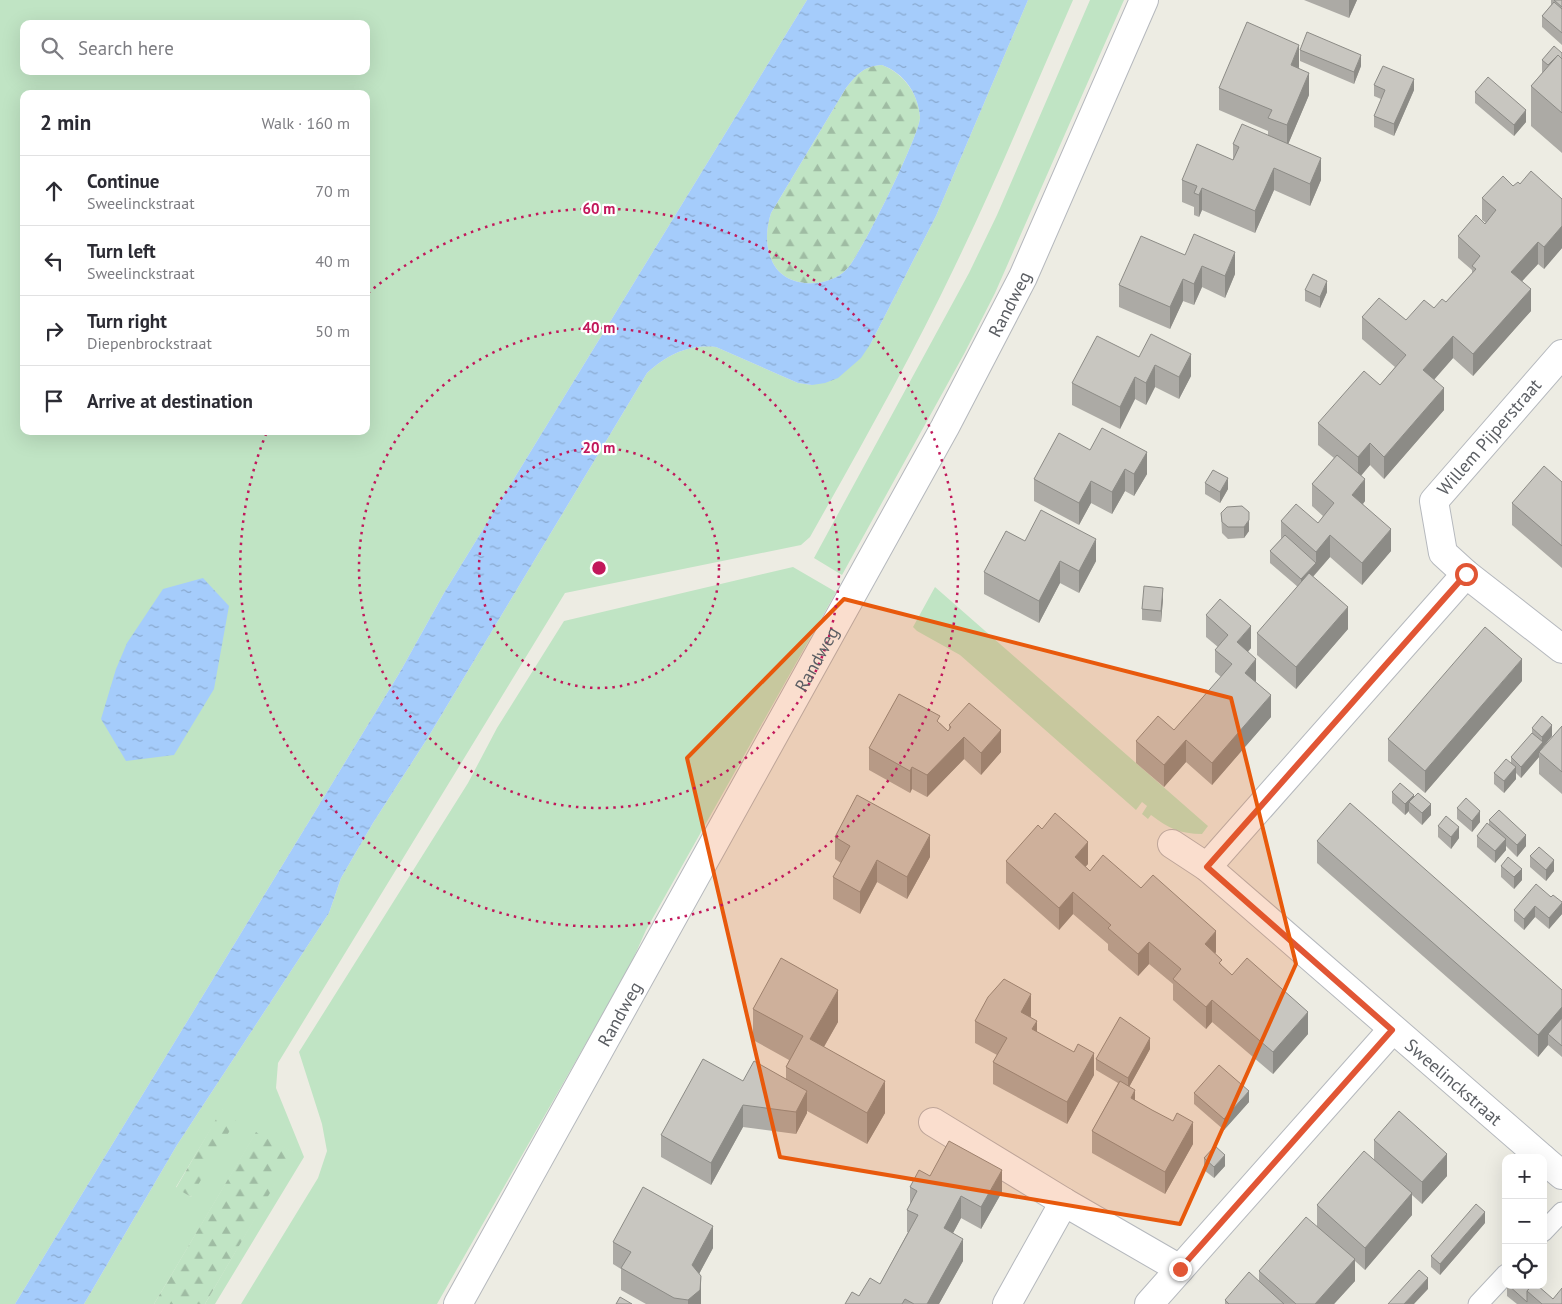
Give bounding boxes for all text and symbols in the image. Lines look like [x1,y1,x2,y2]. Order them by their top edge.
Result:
search box [20,20,370,75]
icon: search [38,34,66,62]
text: Search here [78,36,174,60]
text: 2 min [40,109,91,136]
text: Walk · 160 m [261,113,350,133]
text: Continue [87,169,159,193]
icon: ahead [40,177,68,205]
text: 70 m [315,181,350,201]
text: Sweelinckstraat [87,193,195,213]
text: 60 m [583,199,615,218]
text: Turn left [87,239,156,263]
icon: left [40,247,68,275]
text: 40 m [315,251,350,271]
text: Sweelinckstraat [87,263,195,283]
street label: Randweg [983,268,1036,340]
text: Turn right [87,309,167,333]
icon: right [40,317,68,345]
text: 40 m [583,318,615,337]
text: 50 m [315,321,350,341]
text: Diepenbrockstraat [87,333,212,353]
street label: Willem Pijperstraat [1432,374,1546,500]
icon: arrive [40,387,68,415]
text: Arrive at destination [87,389,253,413]
text: 20 m [583,438,615,457]
centre of rings [590,559,608,577]
route start [1455,563,1478,586]
street label: Randweg [789,622,843,695]
street label: Randweg [592,977,646,1050]
street label: Sweelinckstraat [1401,1033,1507,1130]
map controls [1502,1154,1547,1289]
button: + [1502,1154,1547,1199]
button: − [1502,1199,1547,1244]
button: locate [1502,1244,1547,1289]
route end [1169,1258,1192,1281]

